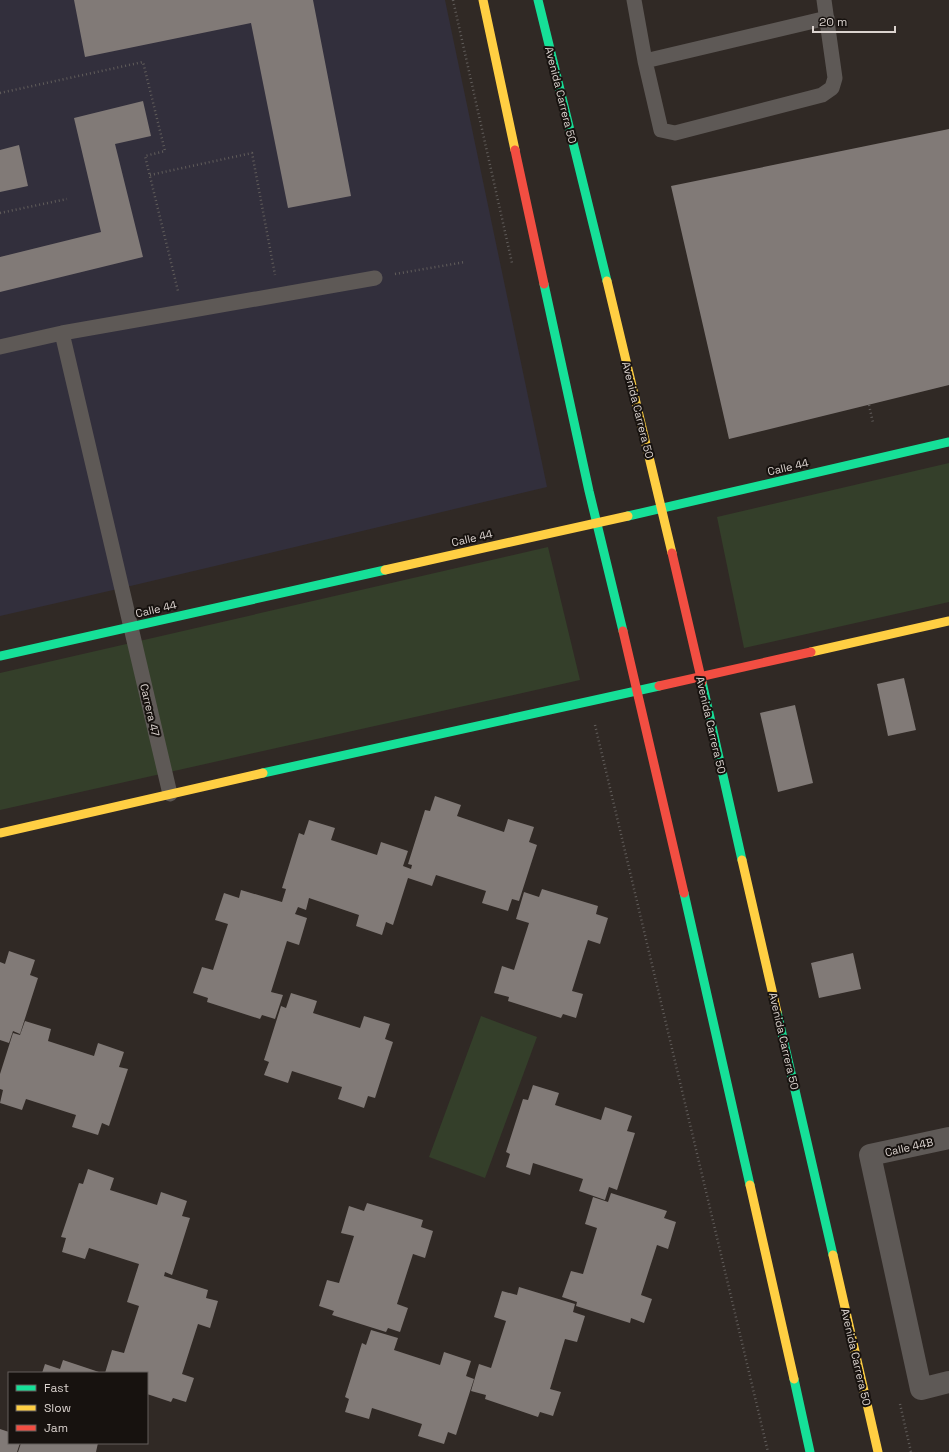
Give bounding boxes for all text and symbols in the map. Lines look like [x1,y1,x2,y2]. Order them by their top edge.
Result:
scale bar [813,8,895,34]
text: 20 m [819,14,847,30]
street label: Avenida Carrera 50 [542,45,580,145]
street label: Avenida Carrera 50 [619,360,657,460]
street label: Calle 44 [766,455,810,479]
street label: Calle 44 [450,526,494,550]
street label: Calle 44 [134,597,178,621]
street label: Avenida Carrera 50 [693,675,729,775]
street label: Carrera 47 [137,682,163,738]
street label: Avenida Carrera 50 [766,991,802,1091]
street label: Calle 44B [883,1135,935,1159]
street label: Avenida Carrera 50 [838,1307,874,1407]
legend [8,1372,148,1444]
text: Fast [44,1380,69,1396]
text: Slow [44,1400,71,1416]
text: Jam [44,1420,68,1436]

